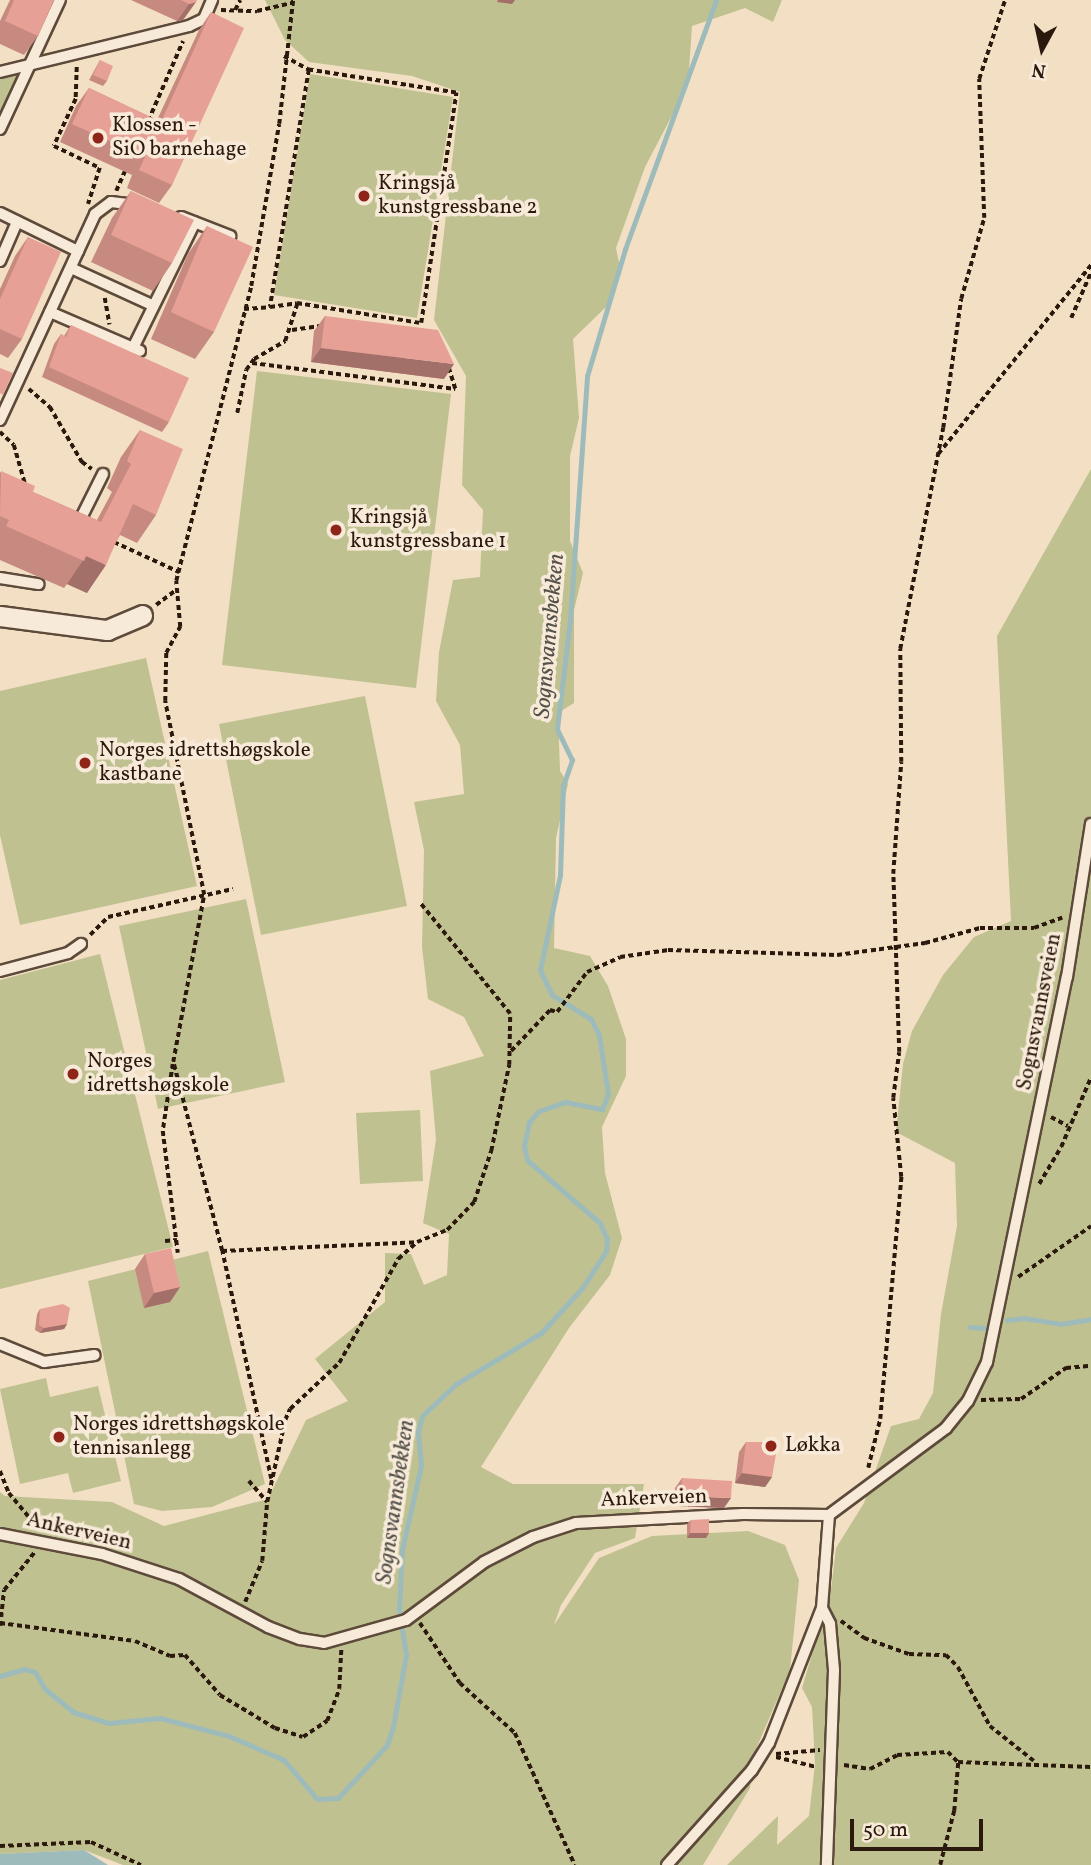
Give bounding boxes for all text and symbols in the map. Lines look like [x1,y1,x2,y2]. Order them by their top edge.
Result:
north arrow [1007,14,1077,84]
text: N [1030,56,1048,84]
place label: Klossen - SiO barnehage [112,113,246,163]
marker: Klossen - SiO barnehage [90,130,106,146]
place label: Kringsjå kunstgressbane 2 [378,171,538,221]
marker: Kringsjå kunstgressbane 2 [356,188,372,204]
place label: Kringsjå kunstgressbane 1 [350,505,506,555]
marker: Kringsjå kunstgressbane 1 [328,522,344,538]
water label: Sognsvannsbekken [529,552,571,720]
place label: Norges idrettshøgskole kastbane [99,738,311,788]
marker: Norges idrettshøgskole kastbane [77,755,93,771]
street label: Sognsvannsveien [1012,931,1068,1093]
place label: Norges idrettshøgskole [87,1049,229,1099]
marker: Norges idrettshøgskole [65,1066,81,1082]
place label: Norges idrettshøgskole tennisanlegg [73,1412,285,1462]
water label: Sognsvannsbekken [371,1418,421,1586]
marker: Norges idrettshøgskole tennisanlegg [51,1429,67,1445]
place label: Løkka [785,1433,841,1459]
marker: Løkka [763,1438,779,1454]
street label: Ankerveien [600,1485,708,1513]
street label: Ankerveien [24,1508,134,1556]
scale bar [853,1806,986,1850]
text: 50 m [863,1816,908,1845]

